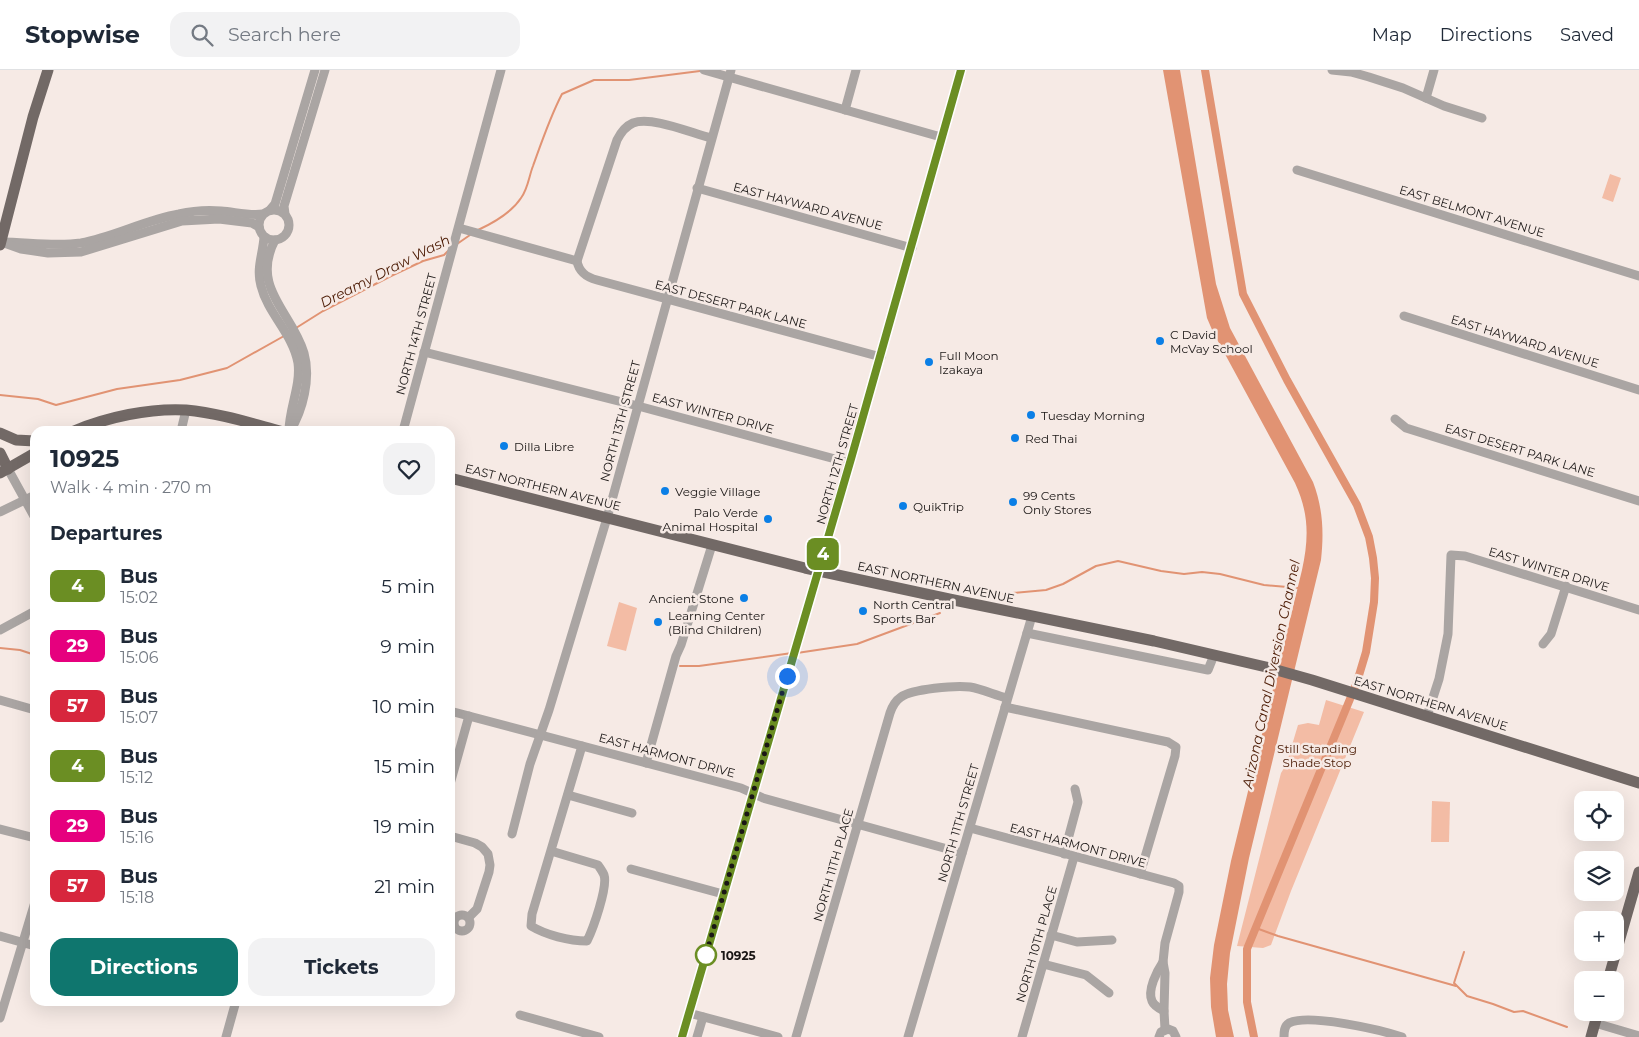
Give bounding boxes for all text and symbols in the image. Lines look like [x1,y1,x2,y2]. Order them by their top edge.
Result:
search box [170,12,520,57]
text: Stopwise [25,20,140,49]
icon: search [188,21,216,49]
text: Search here [228,23,341,46]
text: Map [1372,24,1412,46]
text: Directions [1440,24,1532,46]
text: Saved [1560,24,1614,46]
street label: EAST HAYWARD AVENUE [732,179,884,233]
street label: EAST BELMONT AVENUE [1398,182,1546,240]
water label: Dreamy Draw Wash [317,230,453,312]
street label: NORTH 14TH STREET [393,271,439,397]
street label: EAST DESERT PARK LANE [654,277,808,331]
street label: EAST HAYWARD AVENUE [1449,311,1601,371]
place label: C David McVay School [1170,327,1253,356]
marker: C David McVay School [1154,335,1166,347]
place label: Full Moon Izakaya [939,348,999,377]
marker: Full Moon Izakaya [923,356,935,368]
street label: NORTH 13TH STREET [597,359,643,483]
street label: EAST WINTER DRIVE [650,390,776,436]
street label: NORTH 12TH STREET [813,402,861,526]
place label: Tuesday Morning [1041,408,1145,423]
marker: Tuesday Morning [1025,409,1037,421]
street label: EAST DESERT PARK LANE [1443,420,1597,480]
place label: Red Thai [1025,431,1078,446]
marker: Red Thai [1009,432,1021,444]
place label: Dilla Libre [514,439,574,454]
marker: Dilla Libre [498,440,510,452]
button: heart [383,443,435,495]
text: 10925 [50,444,119,473]
street label: EAST NORTHERN AVENUE [463,460,623,514]
text: Walk · 4 min · 270 m [50,478,212,497]
place label: Veggie Village [675,484,760,499]
marker: Veggie Village [659,485,671,497]
place label: 99 Cents Only Stores [1023,488,1091,517]
marker: 99 Cents Only Stores [1007,496,1019,508]
place label: QuikTrip [913,499,964,514]
marker: QuikTrip [897,500,909,512]
place label: Palo Verde Animal Hospital [663,505,758,534]
marker: Palo Verde Animal Hospital [762,513,774,525]
text: Departures [50,522,162,545]
line badge: 4 [807,538,839,570]
text: 4 [817,543,829,565]
street label: EAST WINTER DRIVE [1487,543,1611,595]
street label: EAST NORTHERN AVENUE [856,558,1016,606]
water label: Arizona Canal Diversion Channel [1238,558,1304,791]
text: Bus [120,565,158,588]
text: 4 [71,575,84,597]
text: 5 min [381,575,435,598]
text: 15:02 [120,588,158,607]
place label: Ancient Stone [649,591,734,606]
marker: Ancient Stone [738,592,750,604]
place label: North Central Sports Bar [873,597,955,626]
marker: North Central Sports Bar [857,605,869,617]
place label: Learning Center (Blind Children) [668,608,765,637]
marker: Learning Center (Blind Children) [652,616,664,628]
text: Bus [120,625,158,648]
text: 29 [66,635,89,657]
text: 9 min [380,635,435,658]
text: 15:06 [120,648,159,667]
your location [775,664,800,689]
street label: EAST NORTHERN AVENUE [1352,672,1510,734]
text: Bus [120,685,158,708]
text: 57 [67,695,88,717]
text: 10 min [372,695,435,718]
text: 15:07 [120,708,158,727]
street label: EAST HARMONT DRIVE [597,730,737,780]
park label: Still Standing Shade Stop [1277,741,1357,770]
text: Bus [120,745,158,768]
text: 4 [71,755,84,777]
text: 15 min [374,755,435,778]
street label: NORTH 11TH STREET [934,762,982,884]
text: 15:12 [120,768,153,787]
map controls [1574,791,1624,1021]
button: locate [1574,791,1624,841]
text: Bus [120,805,158,828]
street label: NORTH 11TH PLACE [810,807,856,923]
text: 29 [66,815,89,837]
text: 19 min [373,815,435,838]
street label: EAST HARMONT DRIVE [1008,820,1148,870]
text: 15:16 [120,828,154,847]
button: layers [1574,851,1624,901]
text: Bus [120,865,158,888]
text: 57 [67,875,88,897]
text: 21 min [374,875,435,898]
street label: NORTH 10TH PLACE [1012,884,1060,1004]
text: 15:18 [120,888,154,907]
button: + [1574,911,1624,961]
button: Directions [50,938,238,996]
button: Tickets [248,938,435,996]
marker: 10925 [695,944,717,966]
place label: 10925 [721,948,756,963]
button: − [1574,971,1624,1021]

